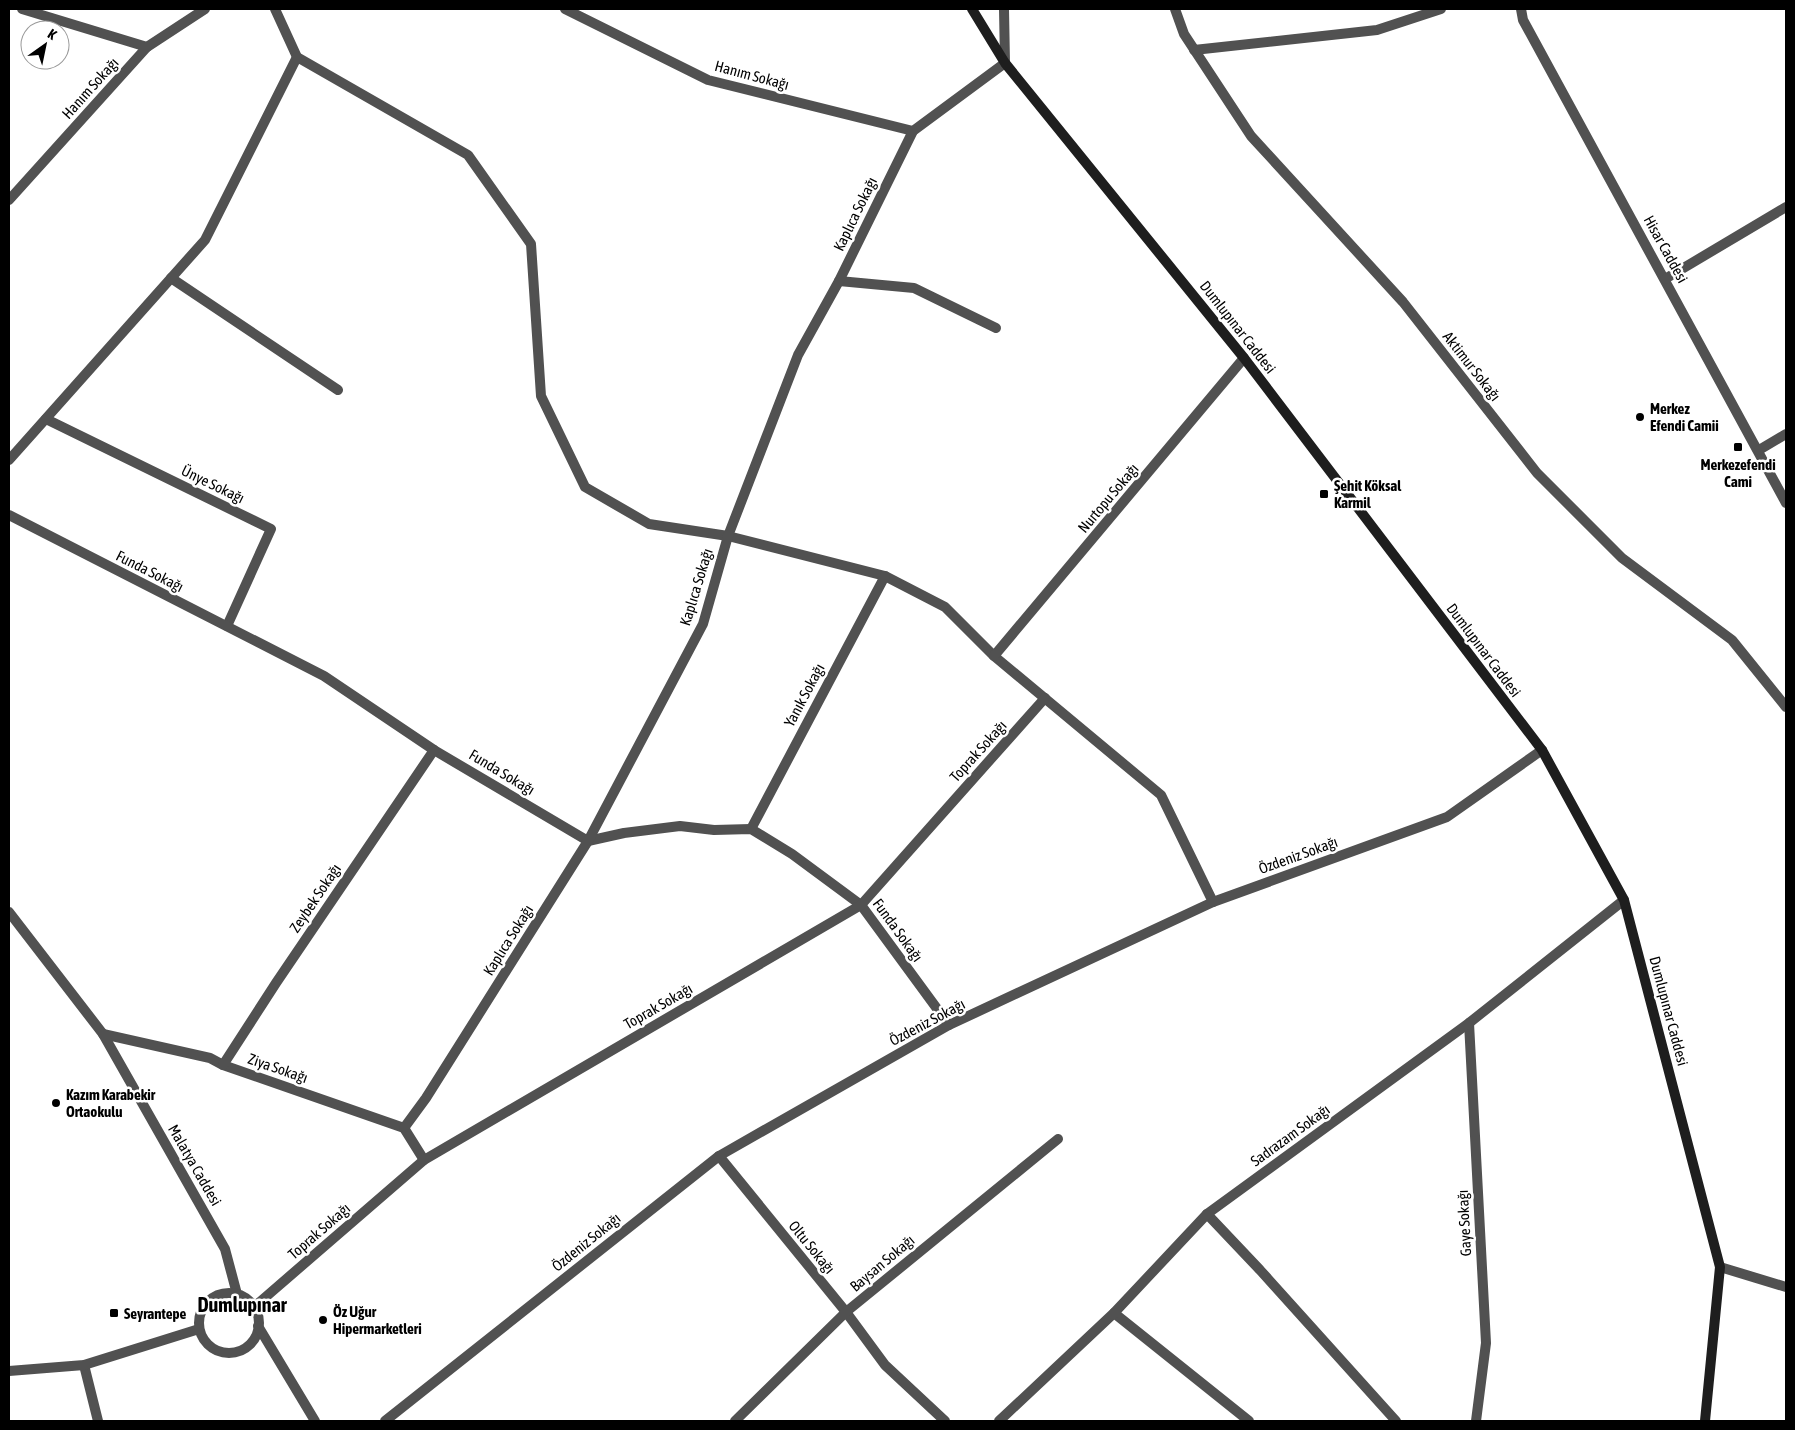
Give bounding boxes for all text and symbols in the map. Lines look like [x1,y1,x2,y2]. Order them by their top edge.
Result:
north arrow [20,20,70,70]
text: K [45,26,59,43]
street label: Hanım Sokağı [58,54,122,122]
street label: Hanım Sokağı [713,57,791,93]
street label: Kaplıca Sokağı [830,174,880,254]
street label: Hisar Caddesi [1641,212,1691,286]
street label: Dumlupınar Caddesi [1197,277,1279,377]
street label: Aktimur Sokağı [1440,328,1504,404]
place label: Merkez Efendi Camii [1650,400,1719,434]
marker: Merkez Efendi Camii [1634,411,1646,423]
marker: Merkezefendi Cami [1732,441,1744,453]
place label: Merkezefendi Cami [1700,456,1776,490]
street label: Nurtopu Sokağı [1074,460,1142,536]
street label: Ünye Sokağı [179,461,247,507]
place label: Şehit Köksal Karmil [1334,477,1402,511]
marker: Şehit Köksal Karmil [1318,488,1330,500]
street label: Kaplıca Sokağı [676,546,716,628]
street label: Funda Sokağı [113,547,187,595]
street label: Dumlupınar Caddesi [1443,600,1525,700]
street label: Yanık Sokağı [780,661,828,729]
street label: Toprak Sokağı [946,717,1010,785]
street label: Funda Sokağı [466,746,538,798]
street label: Özdeniz Sokağı [1256,833,1340,877]
street label: Zeybek Sokağı [286,860,344,936]
street label: Funda Sokağı [870,895,926,965]
street label: Kaplıca Sokağı [480,902,536,978]
street label: Dumlupınar Caddesi [1646,954,1692,1068]
street label: Toprak Sokağı [621,980,695,1032]
street label: Özdeniz Sokağı [886,995,968,1049]
street label: Ziya Sokağı [246,1050,310,1086]
place label: Kazım Karabekir Ortaokulu [66,1086,156,1120]
marker: Kazım Karabekir Ortaokulu [50,1097,62,1109]
street label: Sadrazam Sokağı [1247,1101,1333,1169]
street label: Malatya Caddesi [165,1121,225,1209]
street label: Gaye Sokağı [1454,1189,1474,1257]
street label: Toprak Sokağı [285,1200,353,1262]
street label: Özdeniz Sokağı [548,1209,624,1275]
street label: Oltu Sokağı [786,1217,838,1277]
street label: Baysan Sokağı [846,1231,918,1295]
district label: Dumlupınar [197,1293,288,1316]
place label: Öz Uğur Hipermarketleri [333,1303,422,1337]
place label: Seyrantepe [124,1305,187,1322]
marker: Seyrantepe [108,1307,120,1319]
marker: Öz Uğur Hipermarketleri [317,1314,329,1326]

